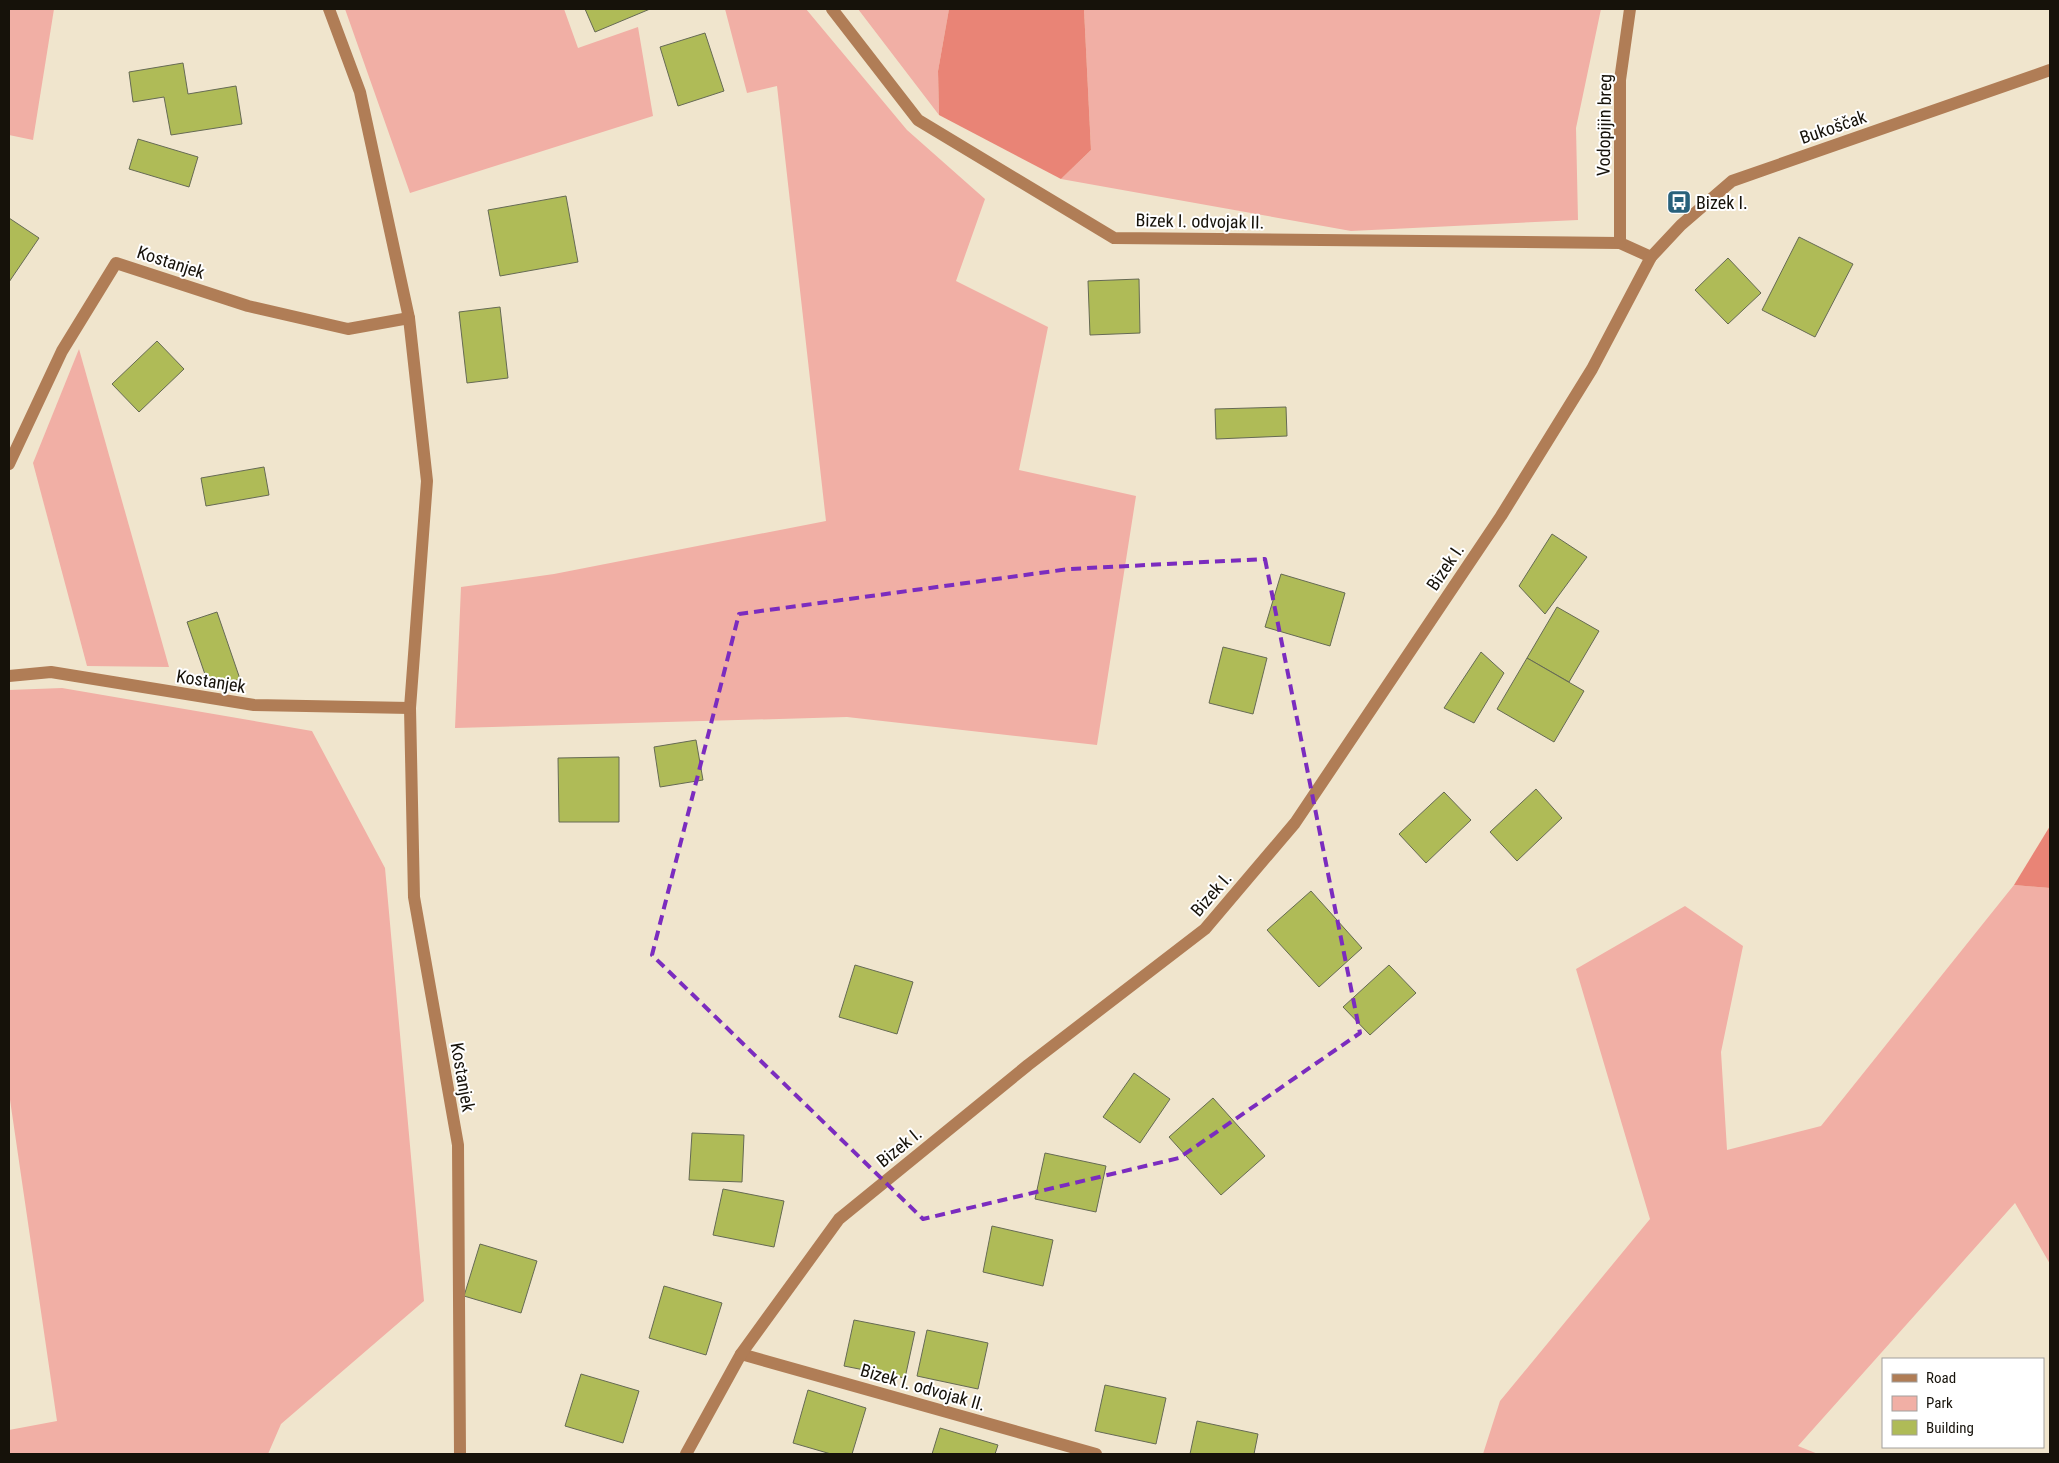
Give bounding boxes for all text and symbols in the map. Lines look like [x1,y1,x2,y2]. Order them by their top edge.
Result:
street label: Vodopijin breg [1593,74,1615,176]
street label: Bukoščak [1797,106,1869,148]
bus stop icon: Bizek I. [1666,189,1692,215]
place label: Bizek I. [1696,192,1748,213]
street label: Bizek I. odvojak II. [1135,209,1265,233]
street label: Kostanjek [134,241,208,283]
street label: Bizek I. [1422,540,1468,594]
street label: Kostanjek [175,665,247,697]
street label: Bizek I. [1186,868,1236,920]
street label: Kostanjek [447,1041,479,1113]
street label: Bizek I. [872,1123,926,1171]
legend [1882,1358,2044,1448]
street label: Bizek I. odvojak II. [858,1359,988,1415]
text: Road [1926,1369,1956,1387]
text: Park [1926,1394,1953,1412]
text: Building [1926,1419,1974,1437]

